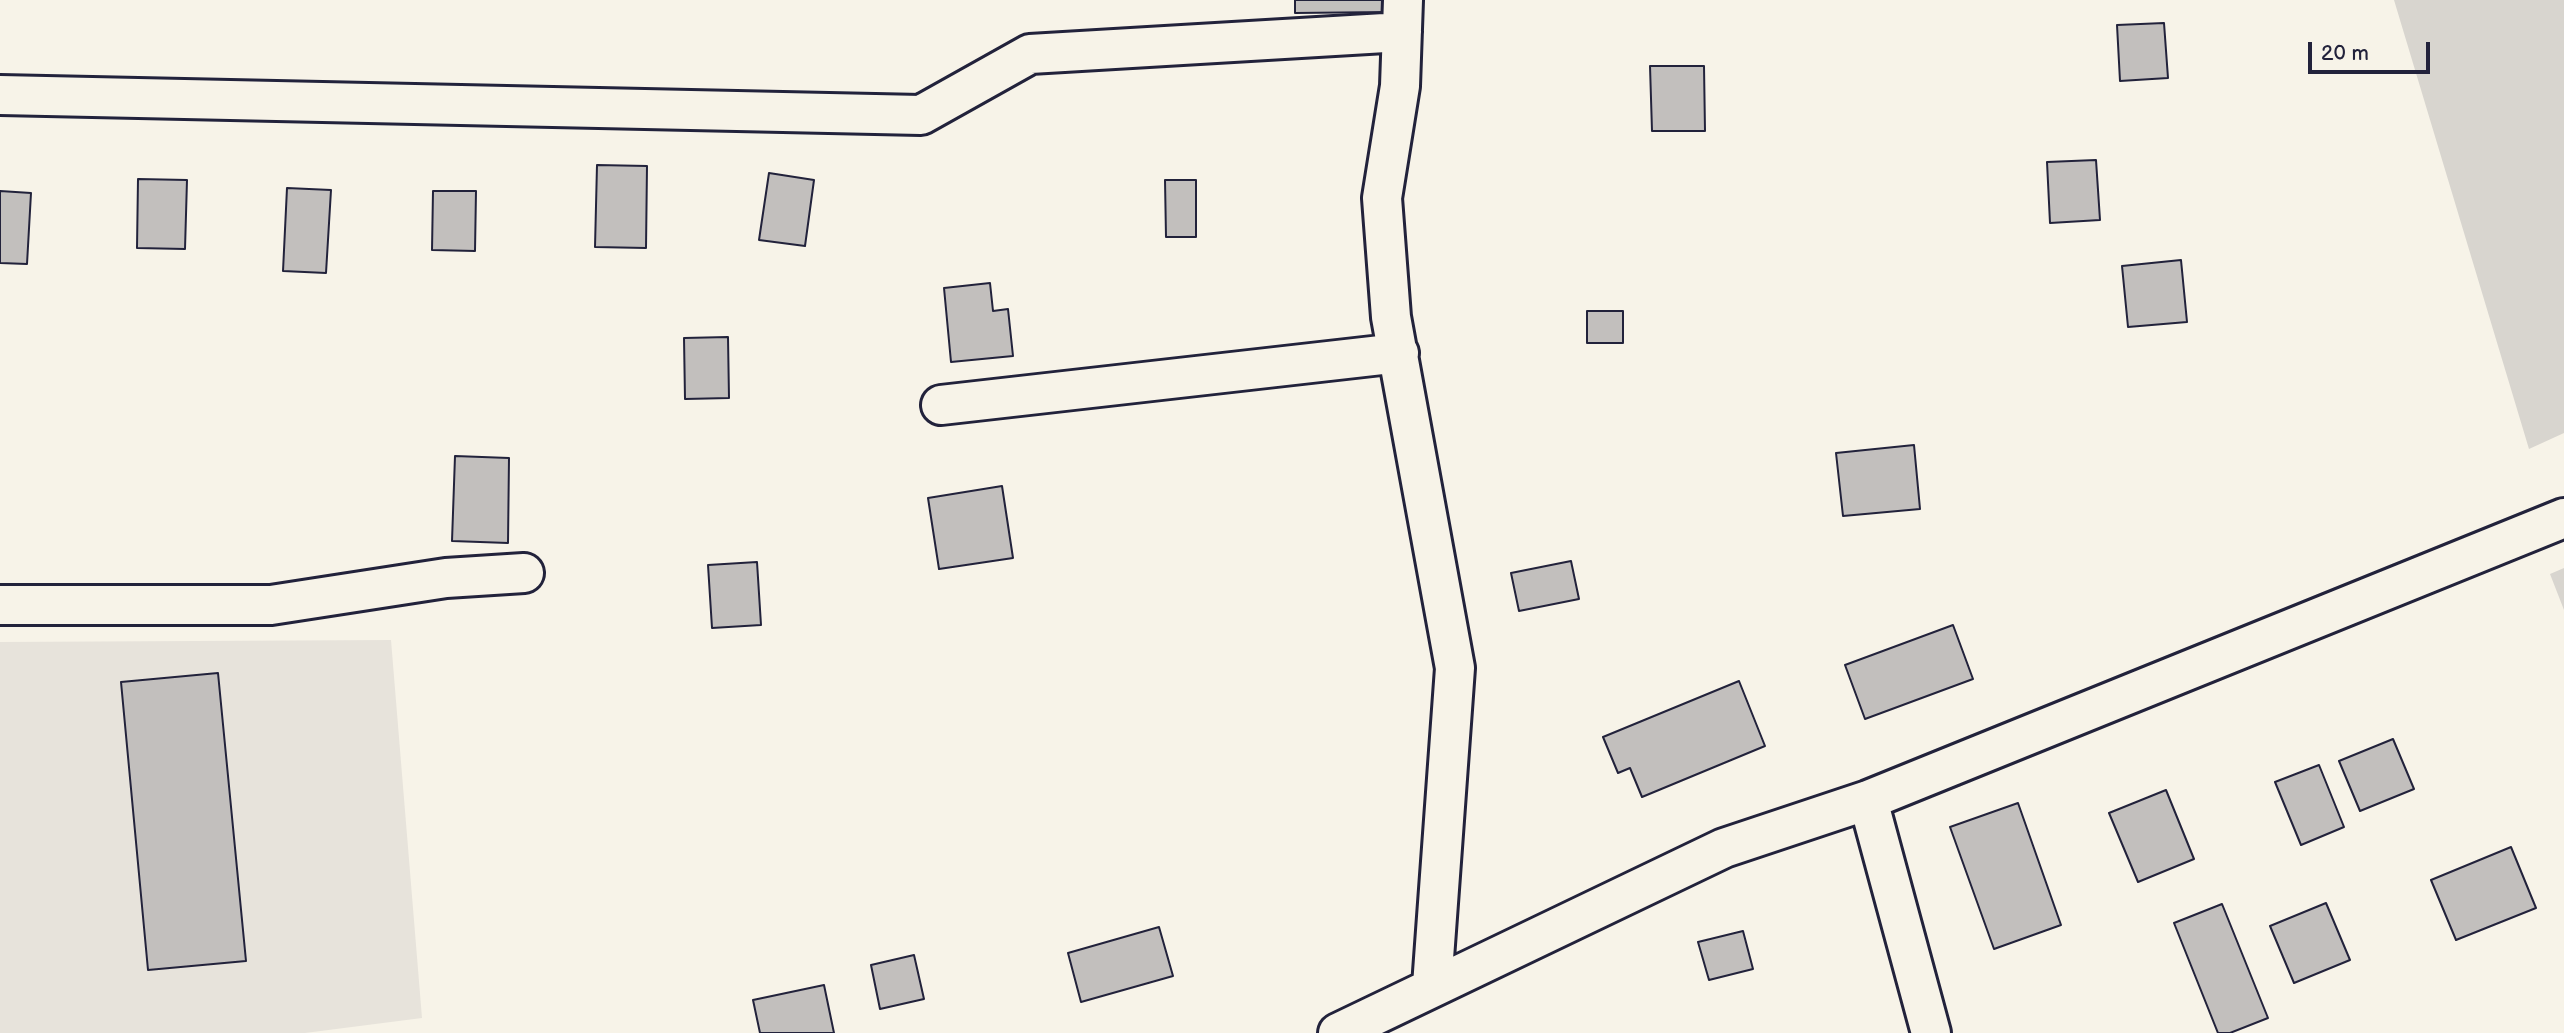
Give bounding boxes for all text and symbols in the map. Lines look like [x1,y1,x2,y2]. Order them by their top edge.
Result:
scale bar [2312,28,2434,72]
text: 20 m [2321,41,2369,66]

